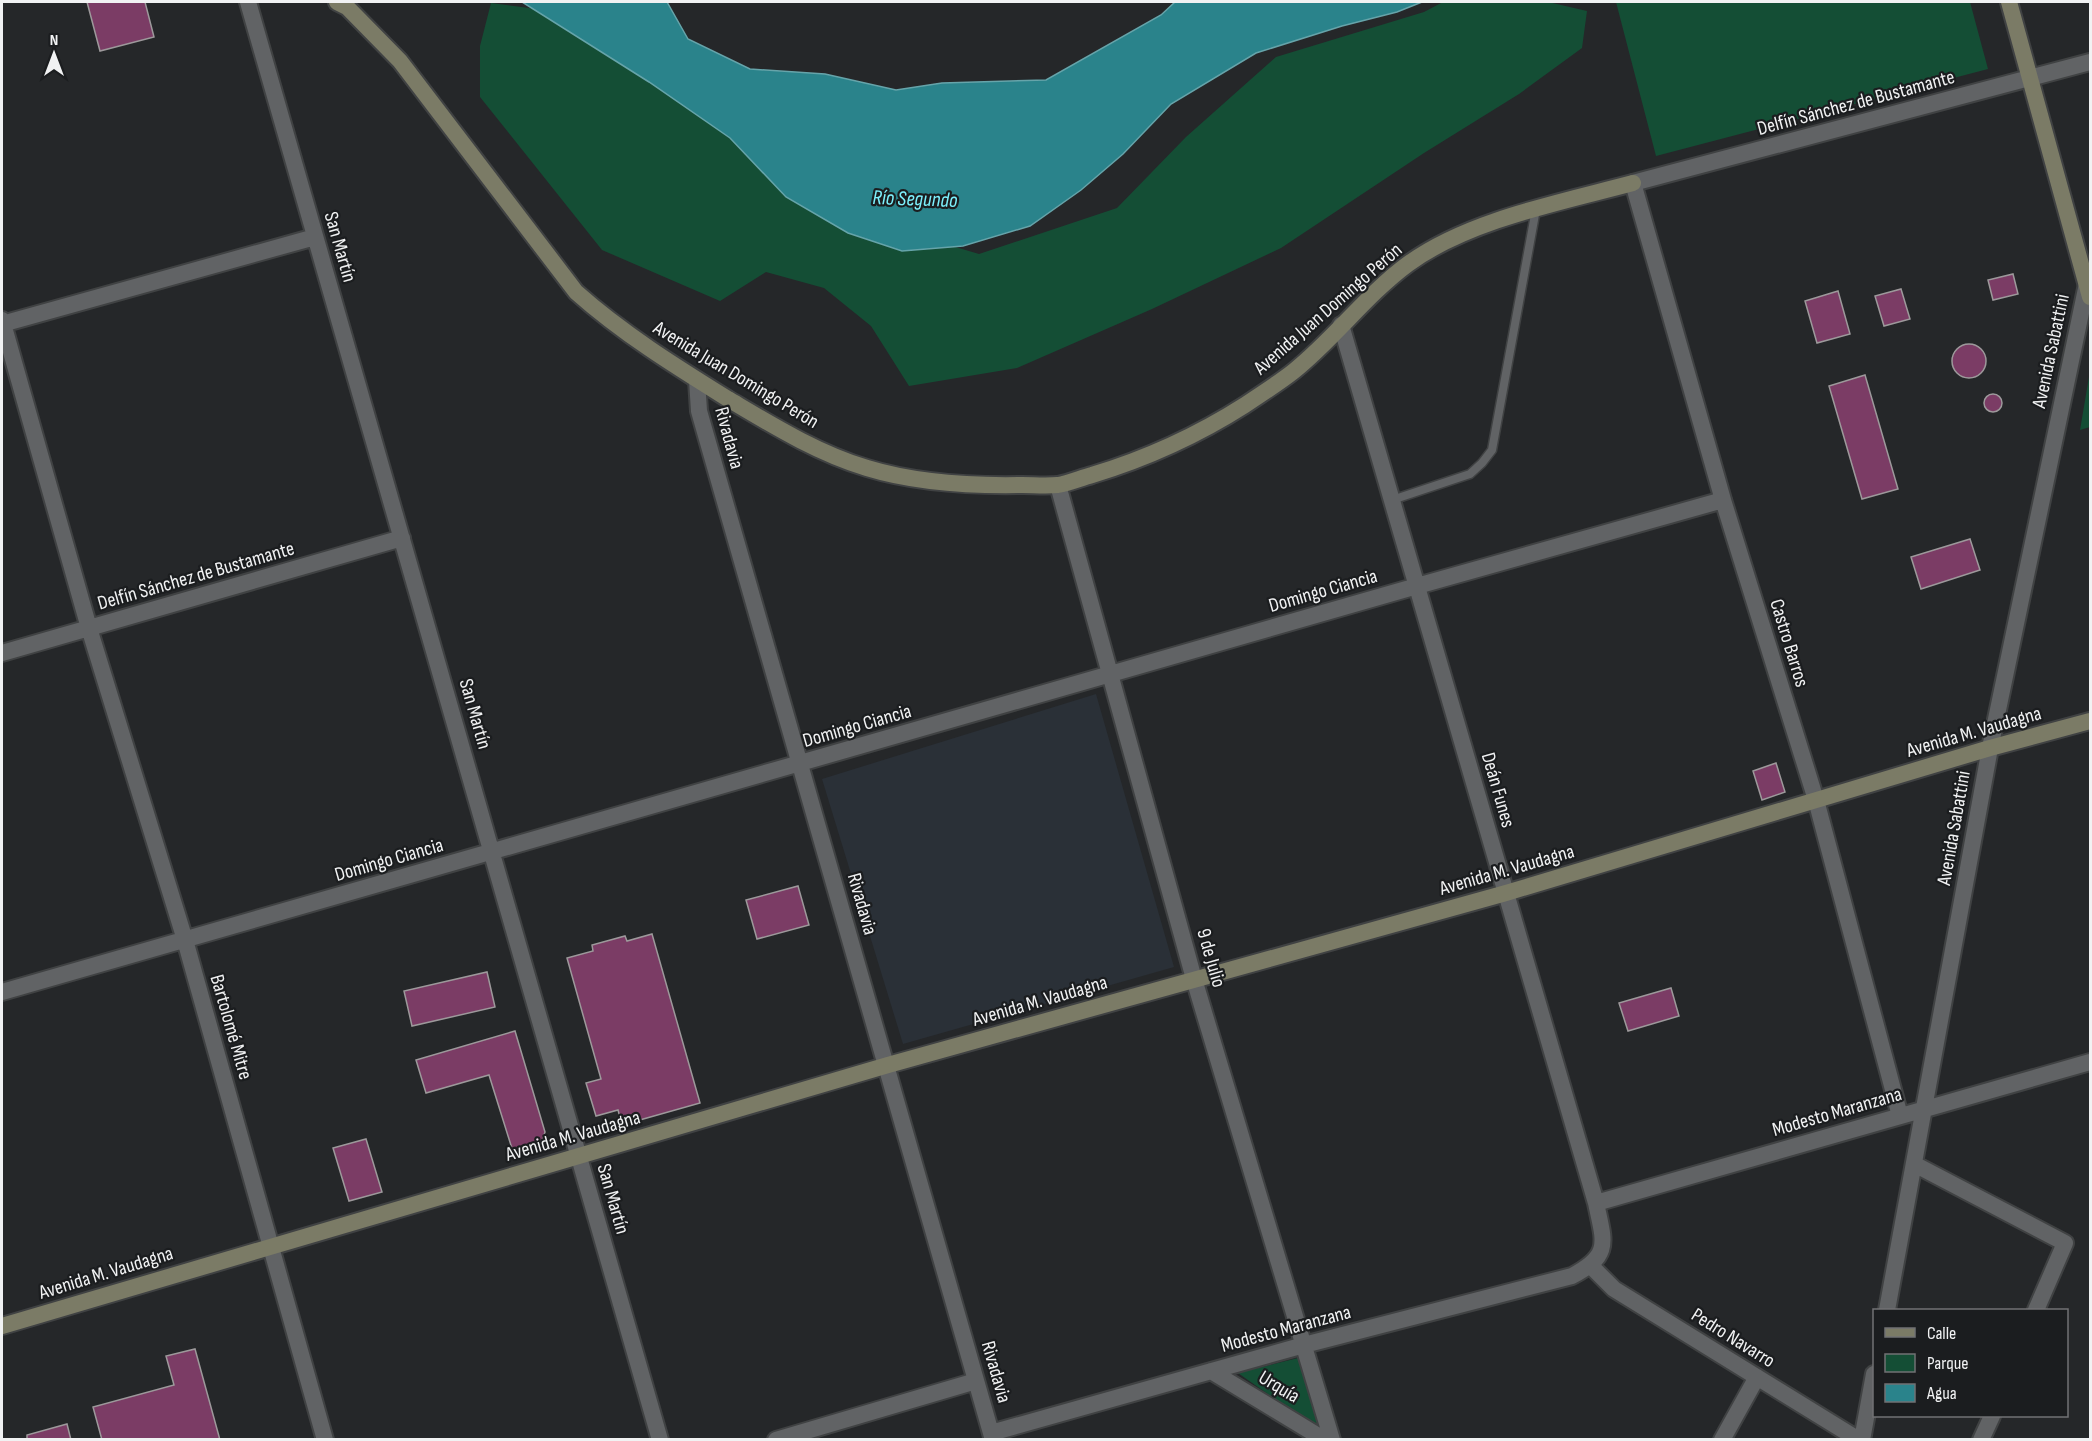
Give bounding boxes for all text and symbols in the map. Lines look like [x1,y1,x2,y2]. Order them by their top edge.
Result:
north arrow [24,24,84,84]
text: N [50,31,58,50]
street label: Delfín Sánchez de Bustamante [1755,65,1957,141]
water label: Río Segundo [872,185,958,213]
street label: San Martín [319,209,361,285]
street label: Avenida Juan Domingo Perón [1248,238,1407,381]
street label: Avenida Sabattini [2027,292,2075,411]
street label: Avenida Juan Domingo Perón [648,316,823,434]
street label: Rivadavia [709,404,749,472]
street label: Delfín Sánchez de Bustamante [95,536,297,616]
street label: Domingo Ciancia [1266,564,1380,618]
street label: Castro Barros [1764,596,1814,690]
street label: San Martín [454,676,496,752]
street label: Domingo Ciancia [800,699,914,753]
street label: Avenida M. Vaudagna [1903,701,2044,763]
street label: Deán Funes [1476,750,1520,830]
street label: Avenida Sabattini [1932,769,1976,888]
street label: Domingo Ciancia [332,833,446,887]
street label: Avenida M. Vaudagna [1436,839,1577,901]
street label: Rivadavia [842,870,882,938]
street label: 9 de Julio [1191,926,1231,990]
street label: Avenida M. Vaudagna [969,970,1110,1032]
street label: Bartolomé Mitre [205,972,257,1082]
street label: Modesto Maranzana [1769,1082,1905,1142]
street label: Avenida M. Vaudagna [502,1105,643,1167]
street label: San Martín [592,1161,634,1237]
street label: Avenida M. Vaudagna [35,1241,176,1305]
street label: Modesto Maranzana [1218,1300,1354,1358]
street label: Pedro Navarro [1687,1303,1779,1373]
legend [1873,1309,2068,1417]
text: Calle [1927,1323,1956,1344]
street label: Rivadavia [976,1338,1016,1406]
text: Parque [1927,1353,1968,1374]
street label: Urquía [1254,1366,1304,1408]
text: Agua [1926,1383,1957,1404]

